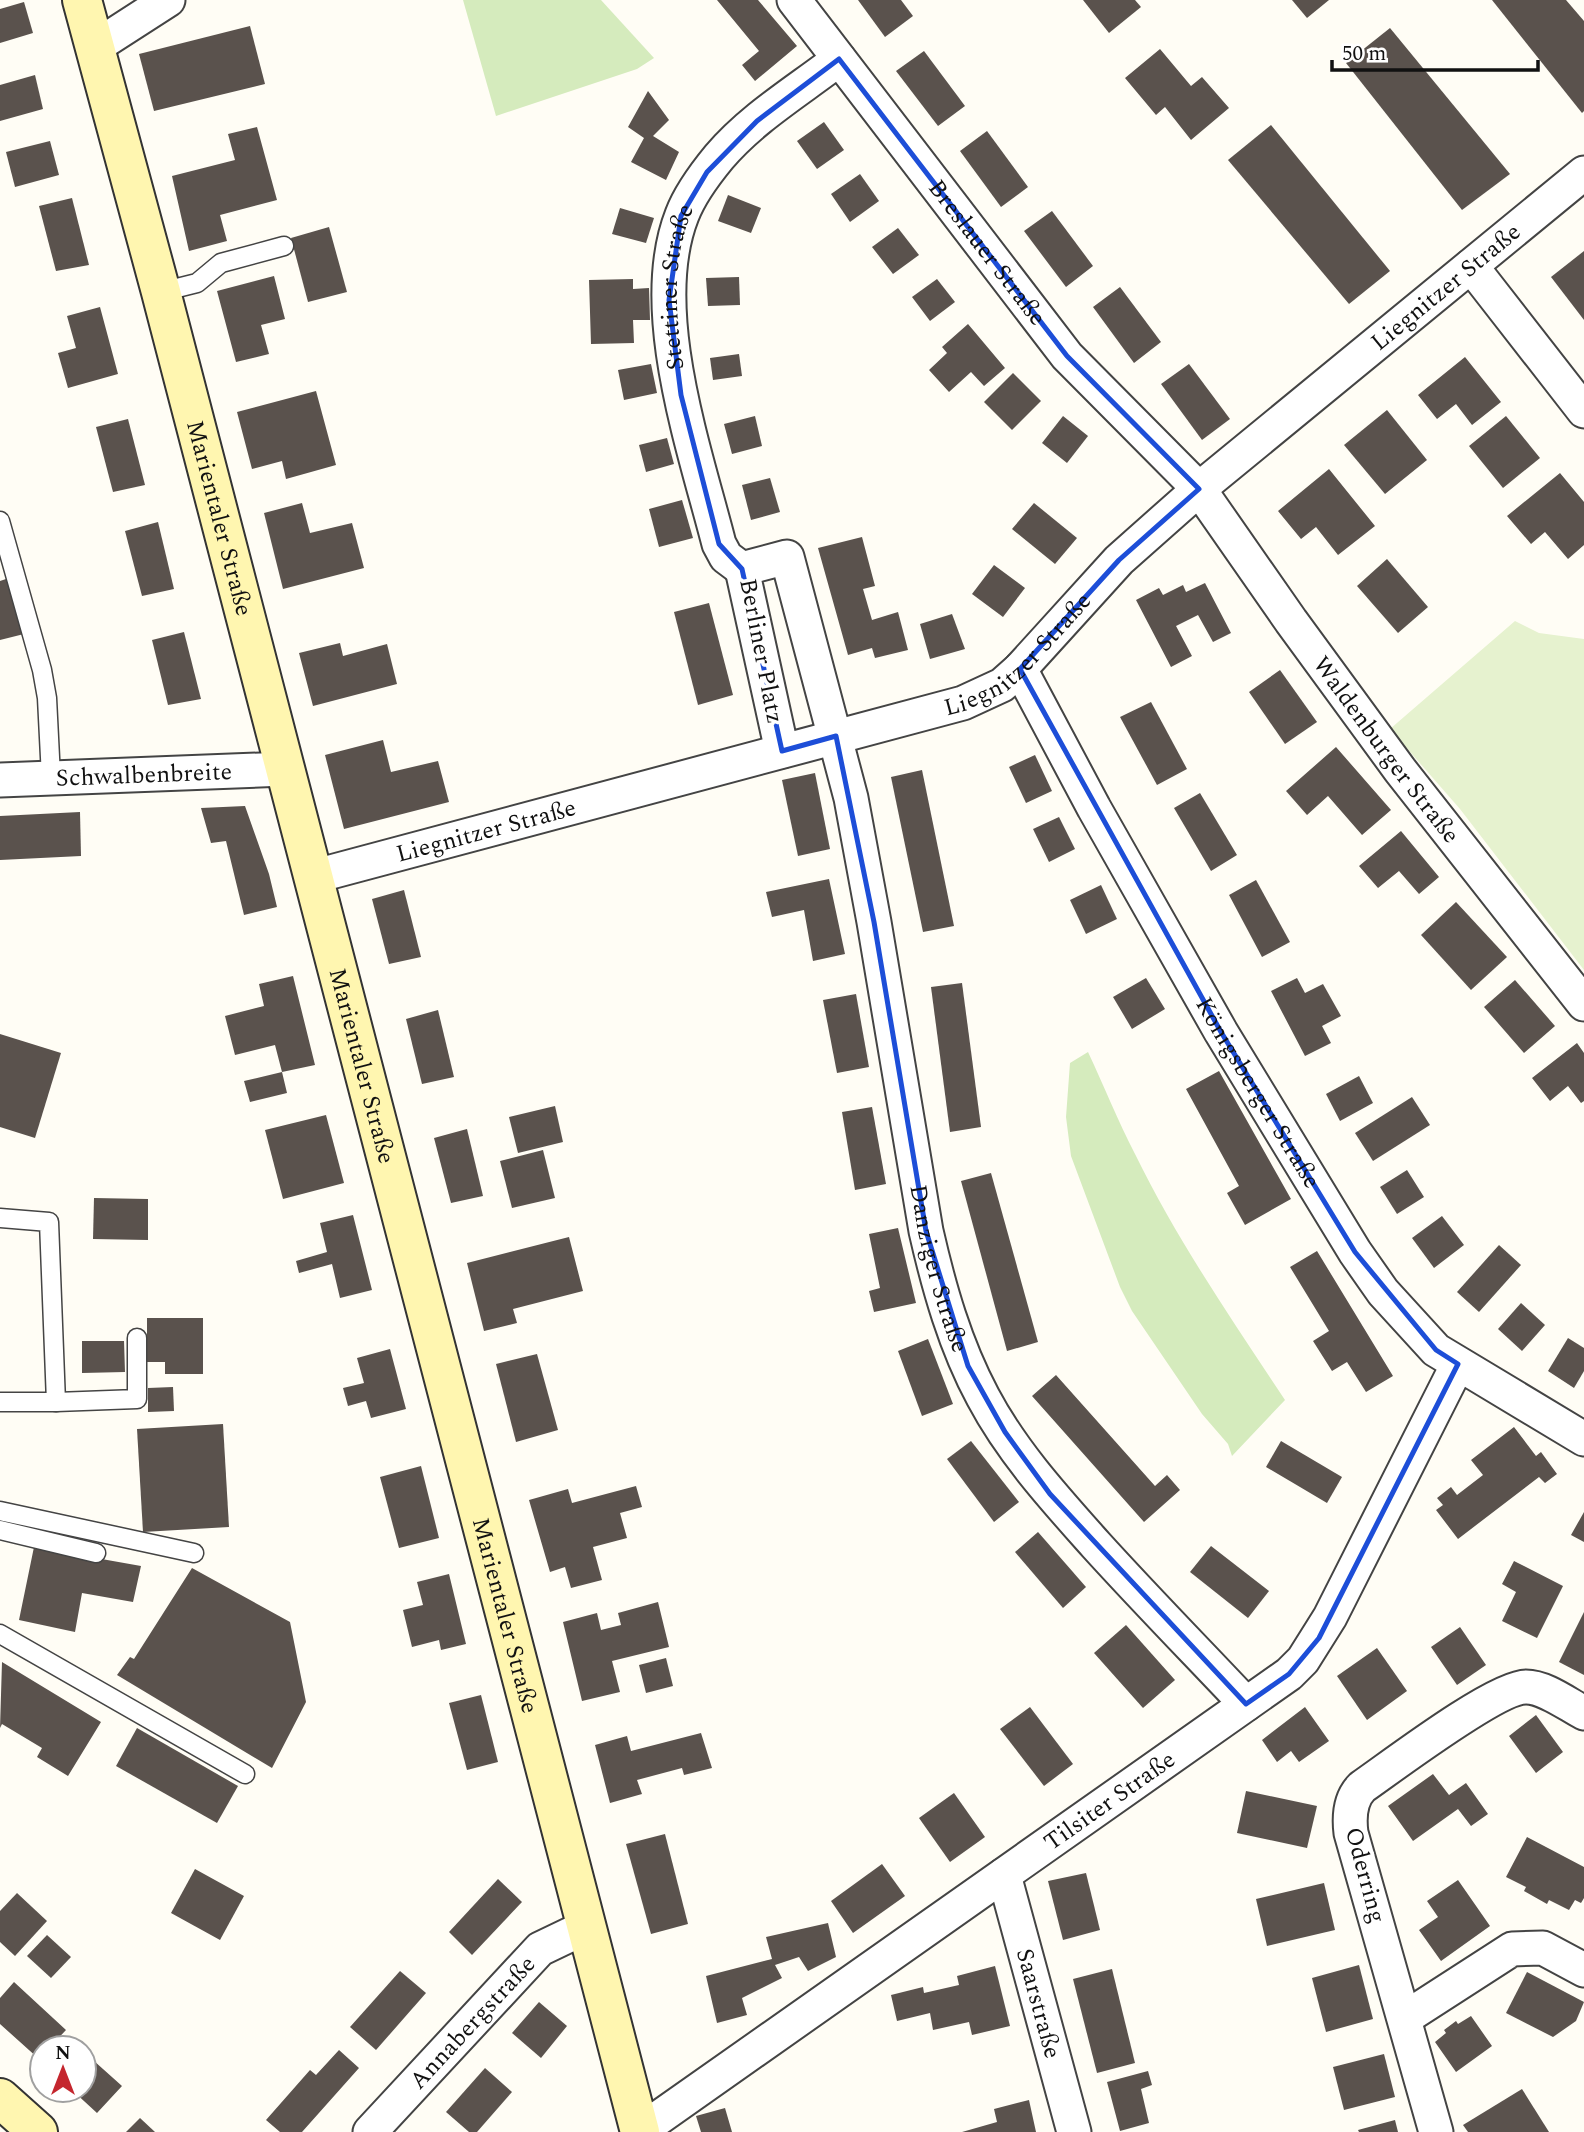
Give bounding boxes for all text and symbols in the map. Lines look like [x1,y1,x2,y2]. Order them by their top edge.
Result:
scale bar [1332,28,1538,72]
text: 50 m [1342,38,1386,70]
street label: Breslauer Straße [919,172,1055,334]
street label: Stettiner Straße [652,198,704,373]
street label: Liegnitzer Straße [1363,215,1529,360]
street label: Marientaler Straße [176,416,262,620]
street label: Berliner Platz [729,576,793,727]
street label: Liegnitzer Straße [940,585,1100,726]
street label: Waldenburger Straße [1303,649,1468,851]
street label: Schwalbenbreite [55,754,233,797]
street label: Liegnitzer Straße [392,790,580,873]
street label: Marientaler Straße [319,964,404,1168]
street label: Königsberger Straße [1186,990,1329,1196]
street label: Danziger Straße [899,1182,978,1358]
street label: Marientaler Straße [462,1514,547,1717]
street label: Tilsiter Straße [1037,1742,1183,1860]
street label: Oderring [1335,1823,1395,1927]
street label: Saarstraße [1006,1944,1070,2063]
street label: Annabergstraße [401,1948,544,2098]
north arrow [28,2034,98,2104]
text: N [55,2039,71,2068]

